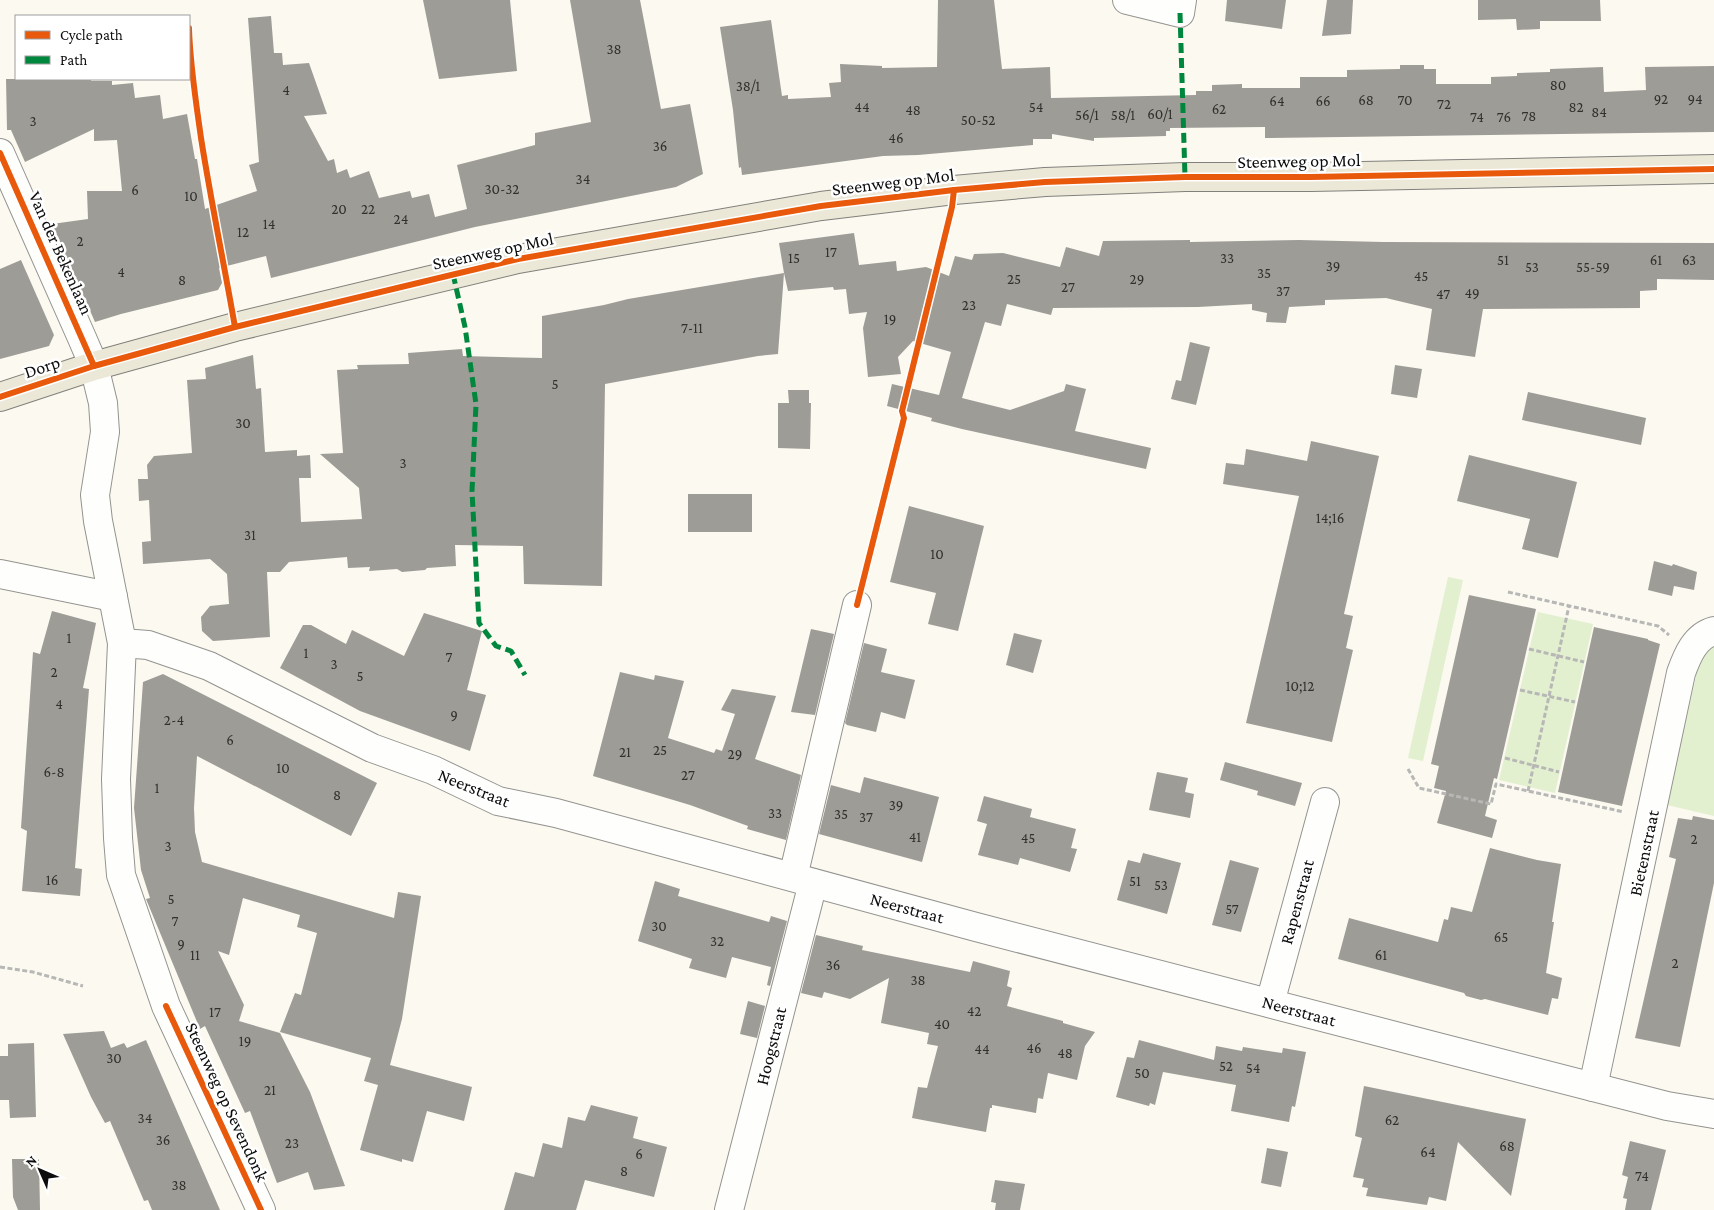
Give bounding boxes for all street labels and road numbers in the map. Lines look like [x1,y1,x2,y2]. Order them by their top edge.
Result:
street label: Steenweg op Mol [1237,150,1361,172]
street label: Steenweg op Mol [831,165,956,199]
street label: Van der Bekenlaan [25,188,97,318]
street label: Steenweg op Mol [431,228,556,274]
street label: Dorp [21,352,63,382]
street label: Neerstraat [435,765,514,812]
street label: Bietenstraat [1625,807,1663,898]
street label: Rapenstraat [1276,856,1318,947]
street label: Neerstraat [868,889,947,928]
street label: Neerstraat [1260,992,1339,1031]
street label: Hoogstraat [752,1004,791,1087]
street label: Steenweg op Sevendonk [181,1019,273,1185]

